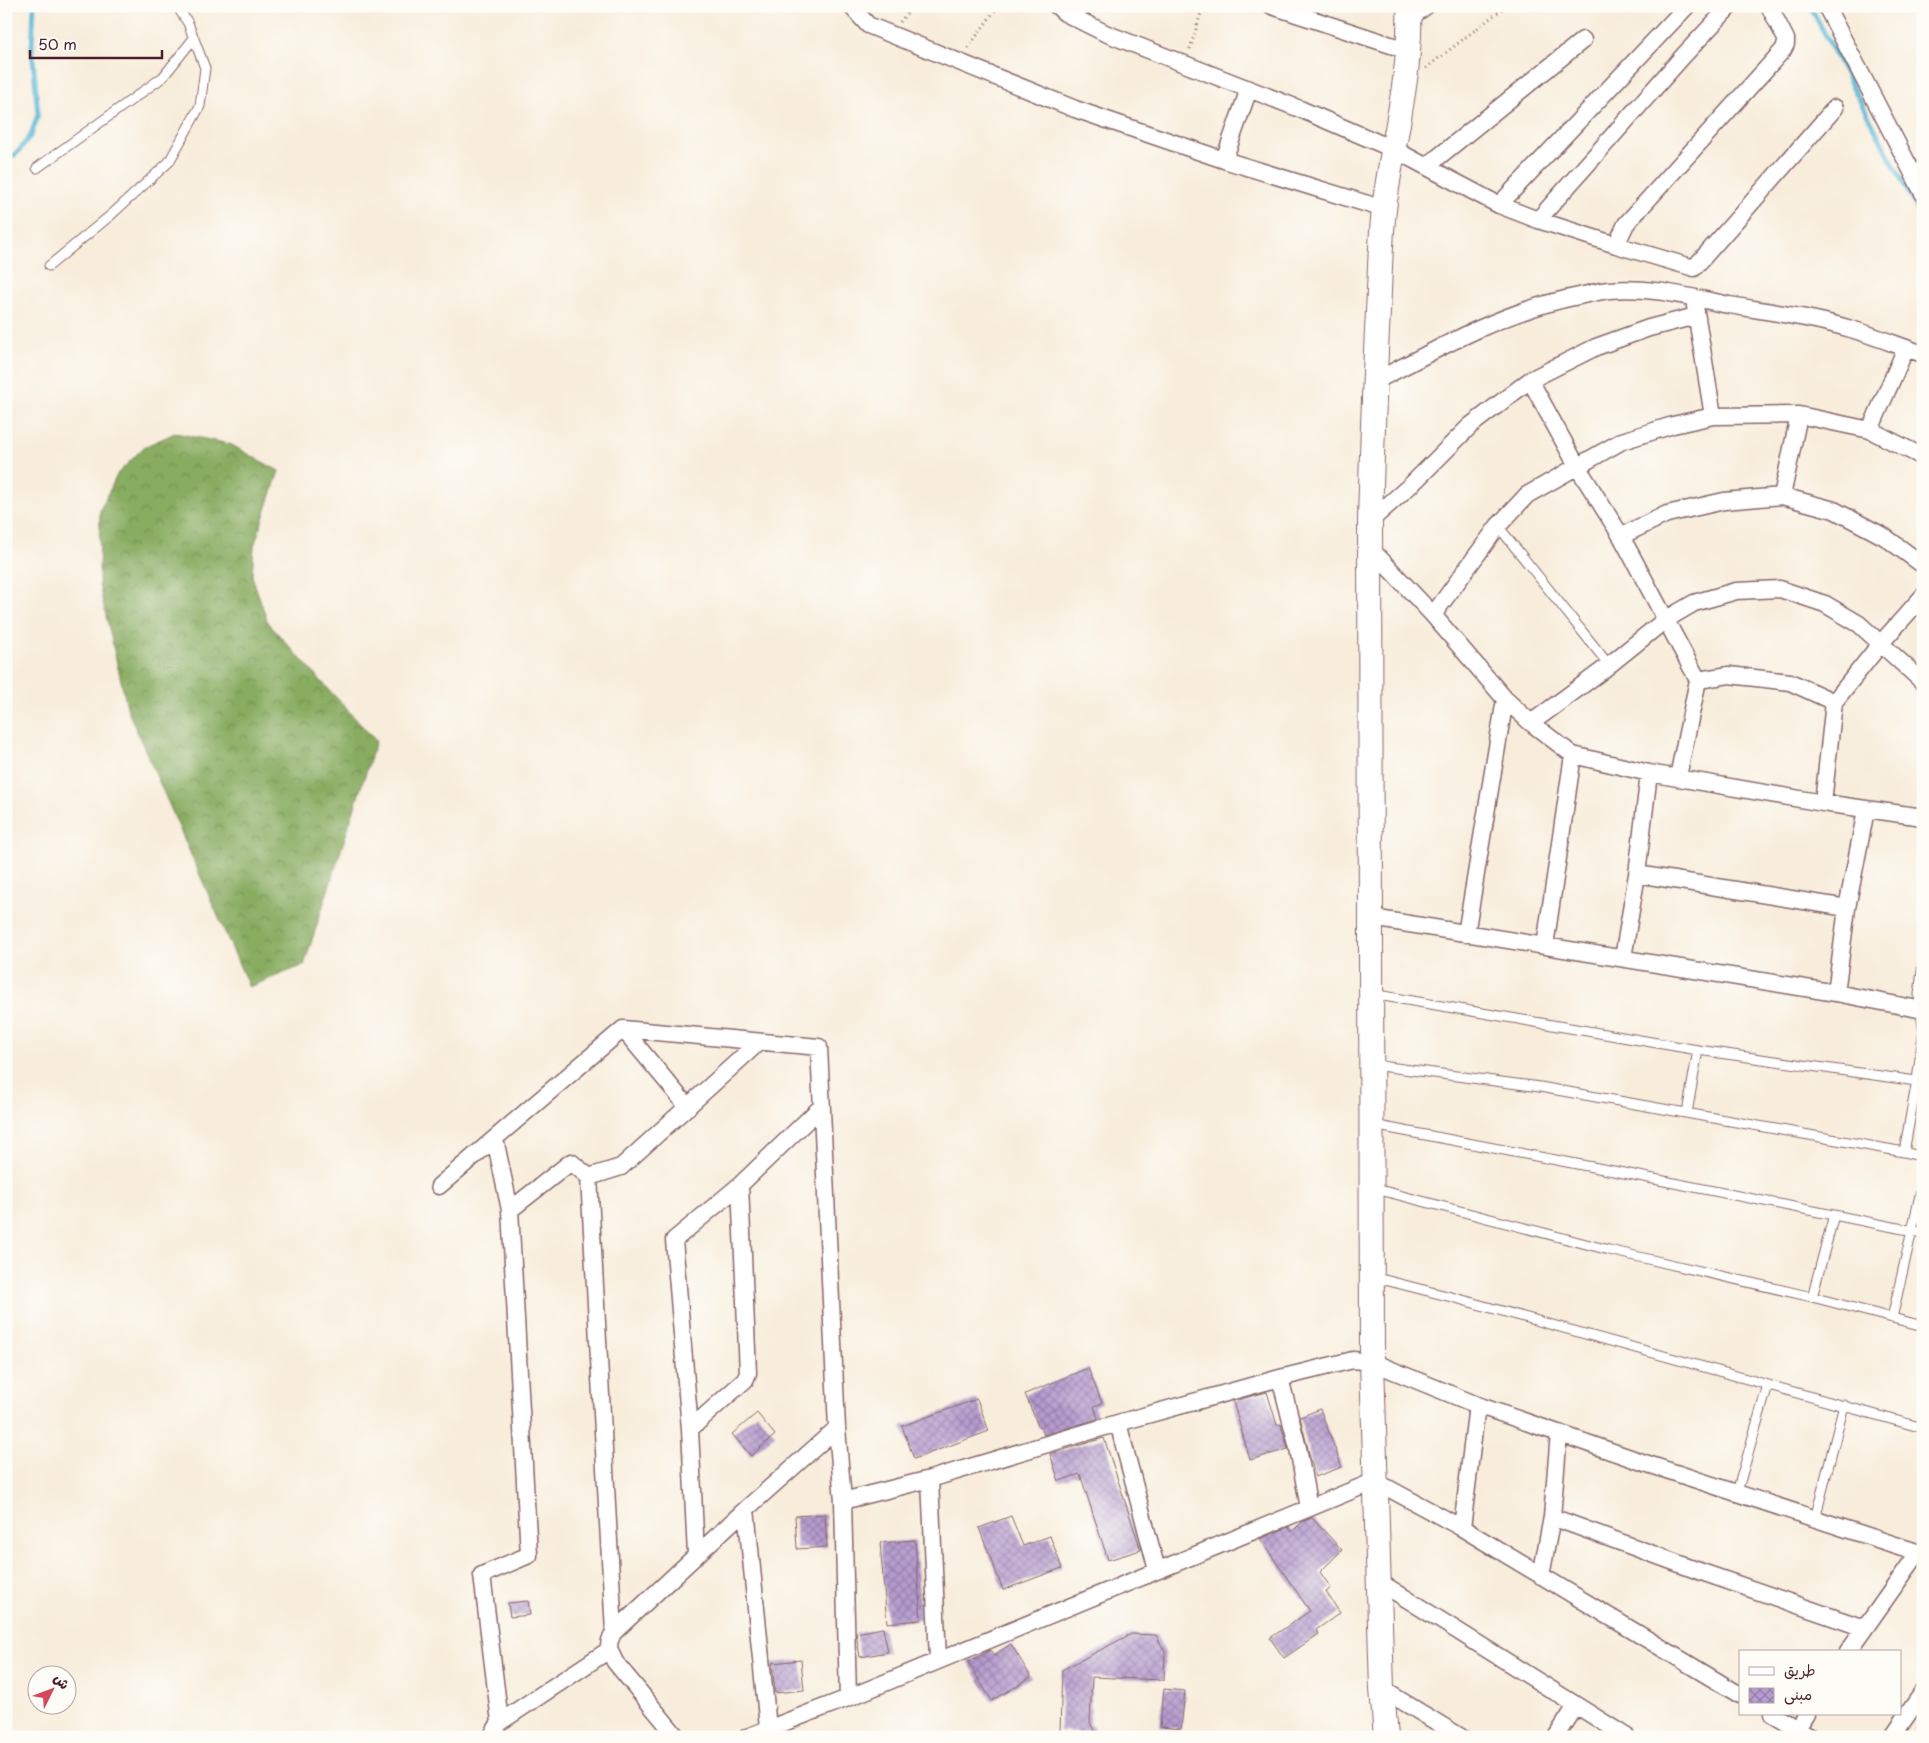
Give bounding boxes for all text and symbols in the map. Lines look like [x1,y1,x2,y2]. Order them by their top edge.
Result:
scale bar [30,28,162,60]
text: 50 m [38,32,77,55]
legend [1739,1650,1902,1716]
text: طريق [1784,1658,1816,1681]
north arrow [28,1666,78,1716]
text: ش [49,1668,75,1694]
text: مبنى [1784,1682,1812,1705]

